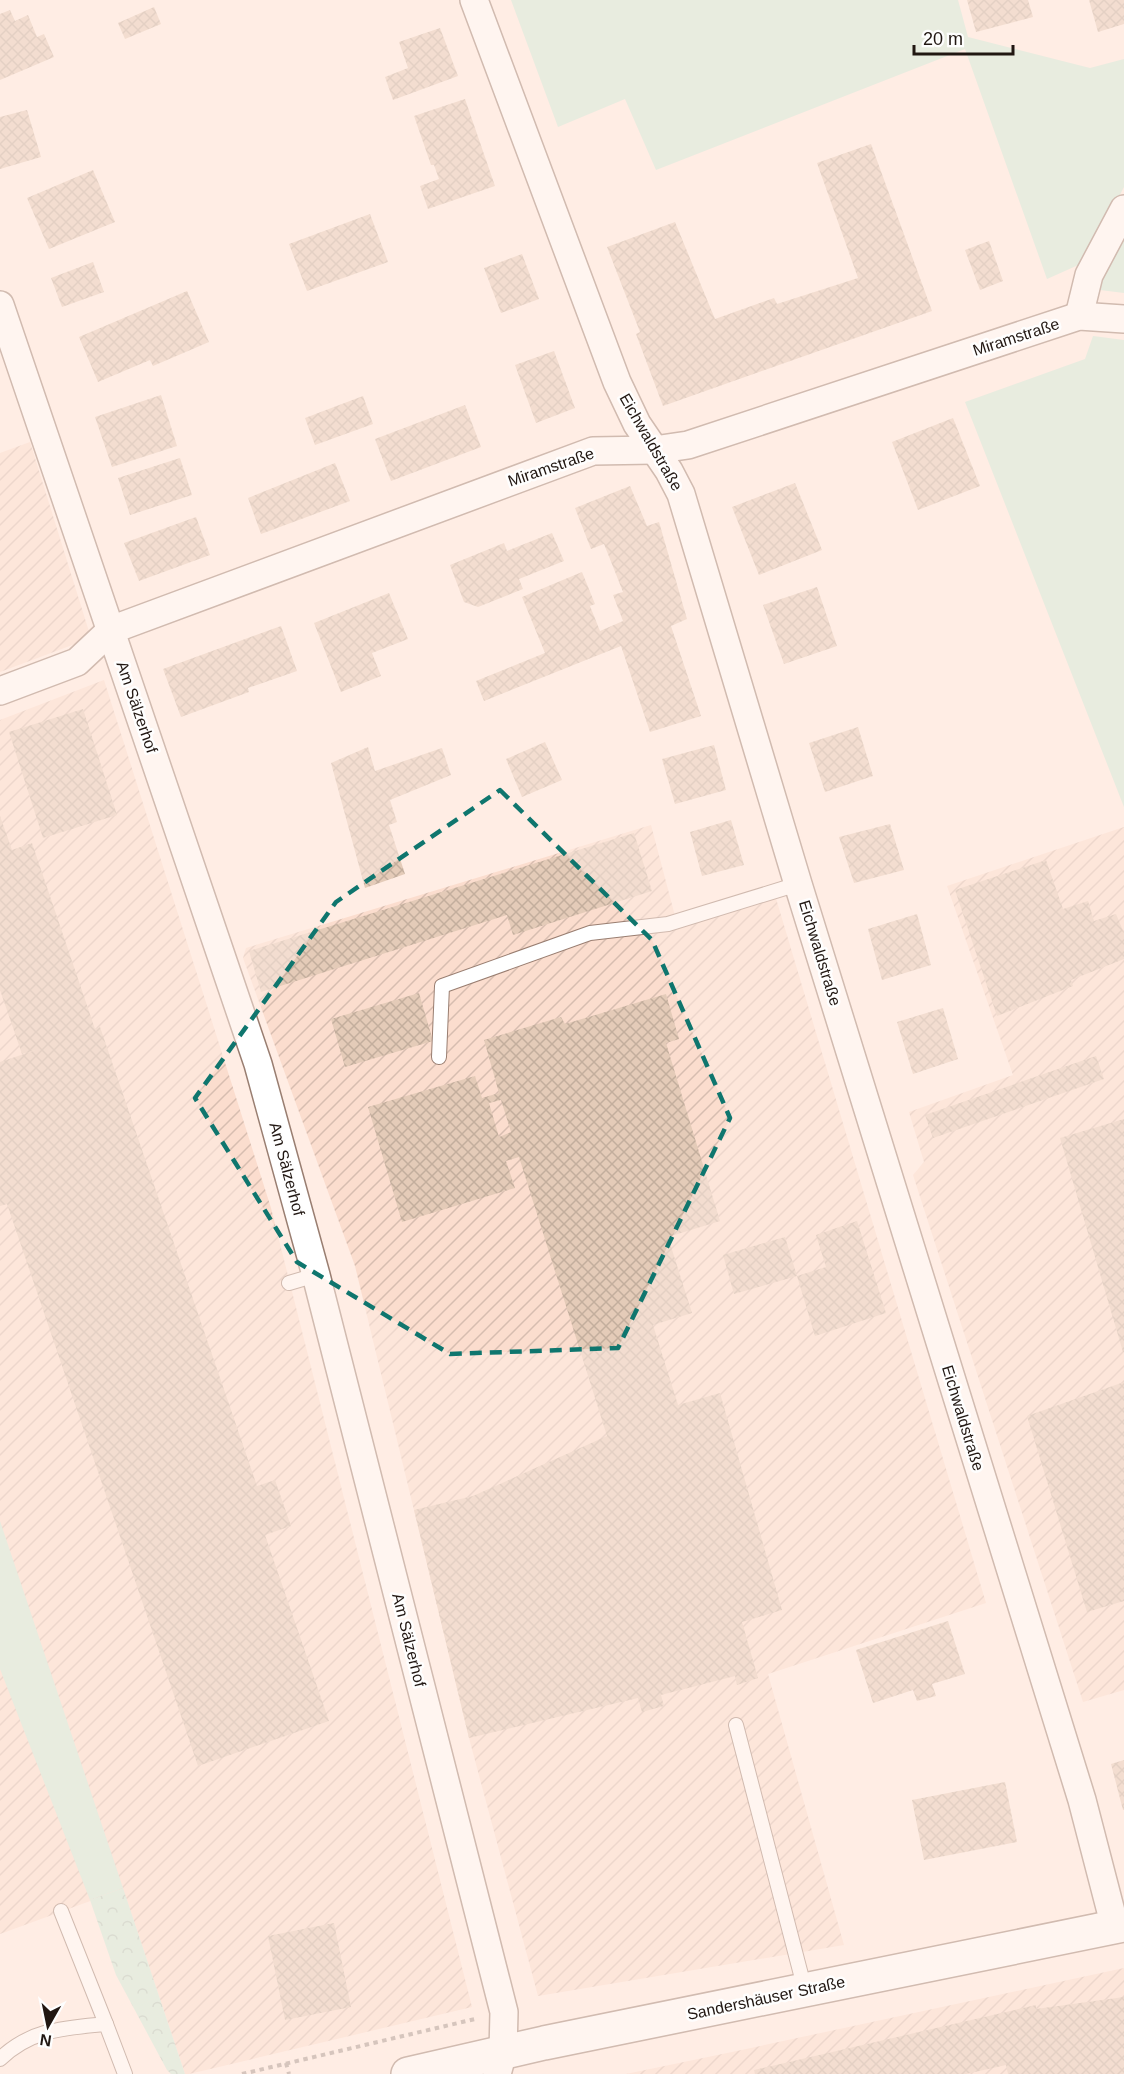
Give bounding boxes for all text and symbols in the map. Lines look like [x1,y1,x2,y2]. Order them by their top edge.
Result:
scale bar [914,18,1013,56]
text: 20 m [923,29,963,49]
street label: Miramstraße [971,315,1061,359]
street label: Eichwaldstraße [616,390,686,494]
street label: Miramstraße [506,444,596,490]
street label: Am Sälzerhof [113,659,161,756]
street label: Eichwaldstraße [796,898,844,1008]
street label: Am Sälzerhof [266,1120,308,1218]
street label: Eichwaldstraße [939,1363,987,1473]
street label: Am Sälzerhof [389,1591,429,1689]
street label: Sandershäuser Straße [685,1973,847,2023]
north arrow [18,1996,78,2056]
text: N [39,2031,53,2050]

